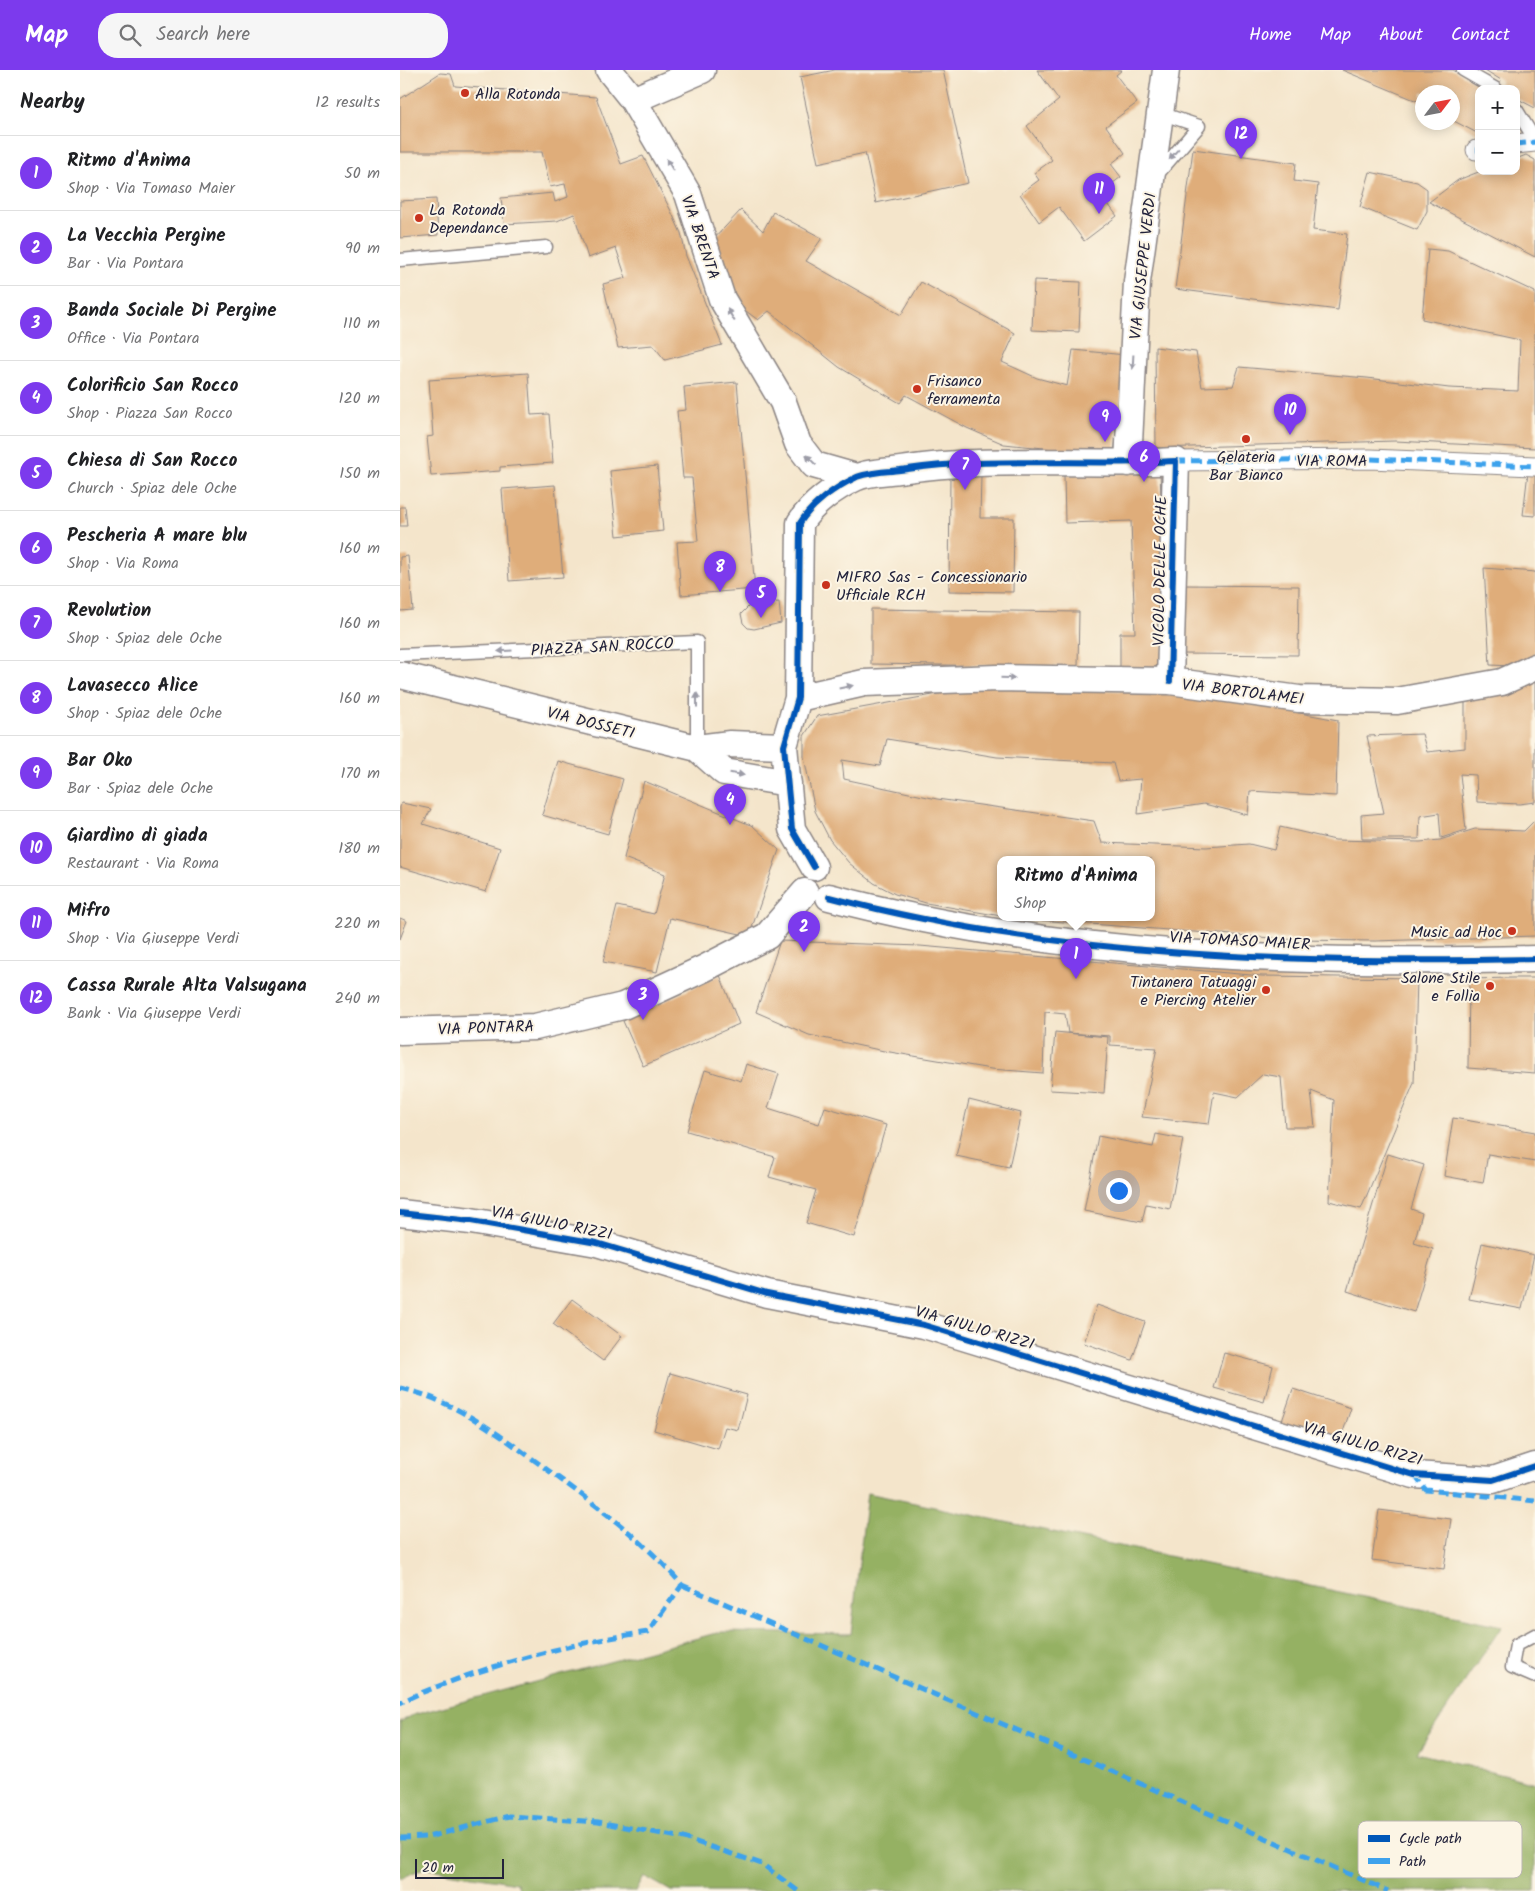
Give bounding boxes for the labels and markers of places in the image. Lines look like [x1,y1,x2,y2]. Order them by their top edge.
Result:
place label: Alla Rotonda [475,82,561,107]
marker: Alla Rotonda [459,87,471,99]
pin: 12 [1225,118,1257,159]
pin: 11 [1083,173,1115,214]
place label: La Rotonda Dependance [429,198,508,241]
marker: La Rotonda Dependance [413,212,425,224]
place label: Frisanco ferramenta [927,369,1000,412]
marker: Frisanco ferramenta [911,383,923,395]
pin: 10 [1274,394,1306,435]
pin: 9 [1089,401,1121,442]
marker: Gelateria Bar Bianco [1240,433,1252,445]
pin: 6 [1128,441,1160,482]
place label: Gelateria Bar Bianco [1209,445,1283,488]
pin: 7 [949,449,981,490]
pin: 8 [704,551,736,592]
place label: MIFRO Sas - Concessionario Ufficiale RCH [836,565,1027,608]
pin: 5 [745,577,777,618]
marker: MIFRO Sas - Concessionario Ufficiale RCH [820,579,832,591]
pin: 4 [714,784,746,825]
pin: 2 [788,911,820,952]
place label: Music ad Hoc [1411,920,1502,945]
marker: Music ad Hoc [1506,925,1518,937]
pin: 1 [1060,938,1092,979]
place label: Salone Stile e Follia [1401,966,1480,1009]
place label: Tintanera Tatuaggi e Piercing Atelier [1130,970,1258,1013]
pin: 3 [627,979,659,1020]
marker: Salone Stile e Follia [1484,980,1496,992]
marker: Tintanera Tatuaggi e Piercing Atelier [1260,984,1272,996]

